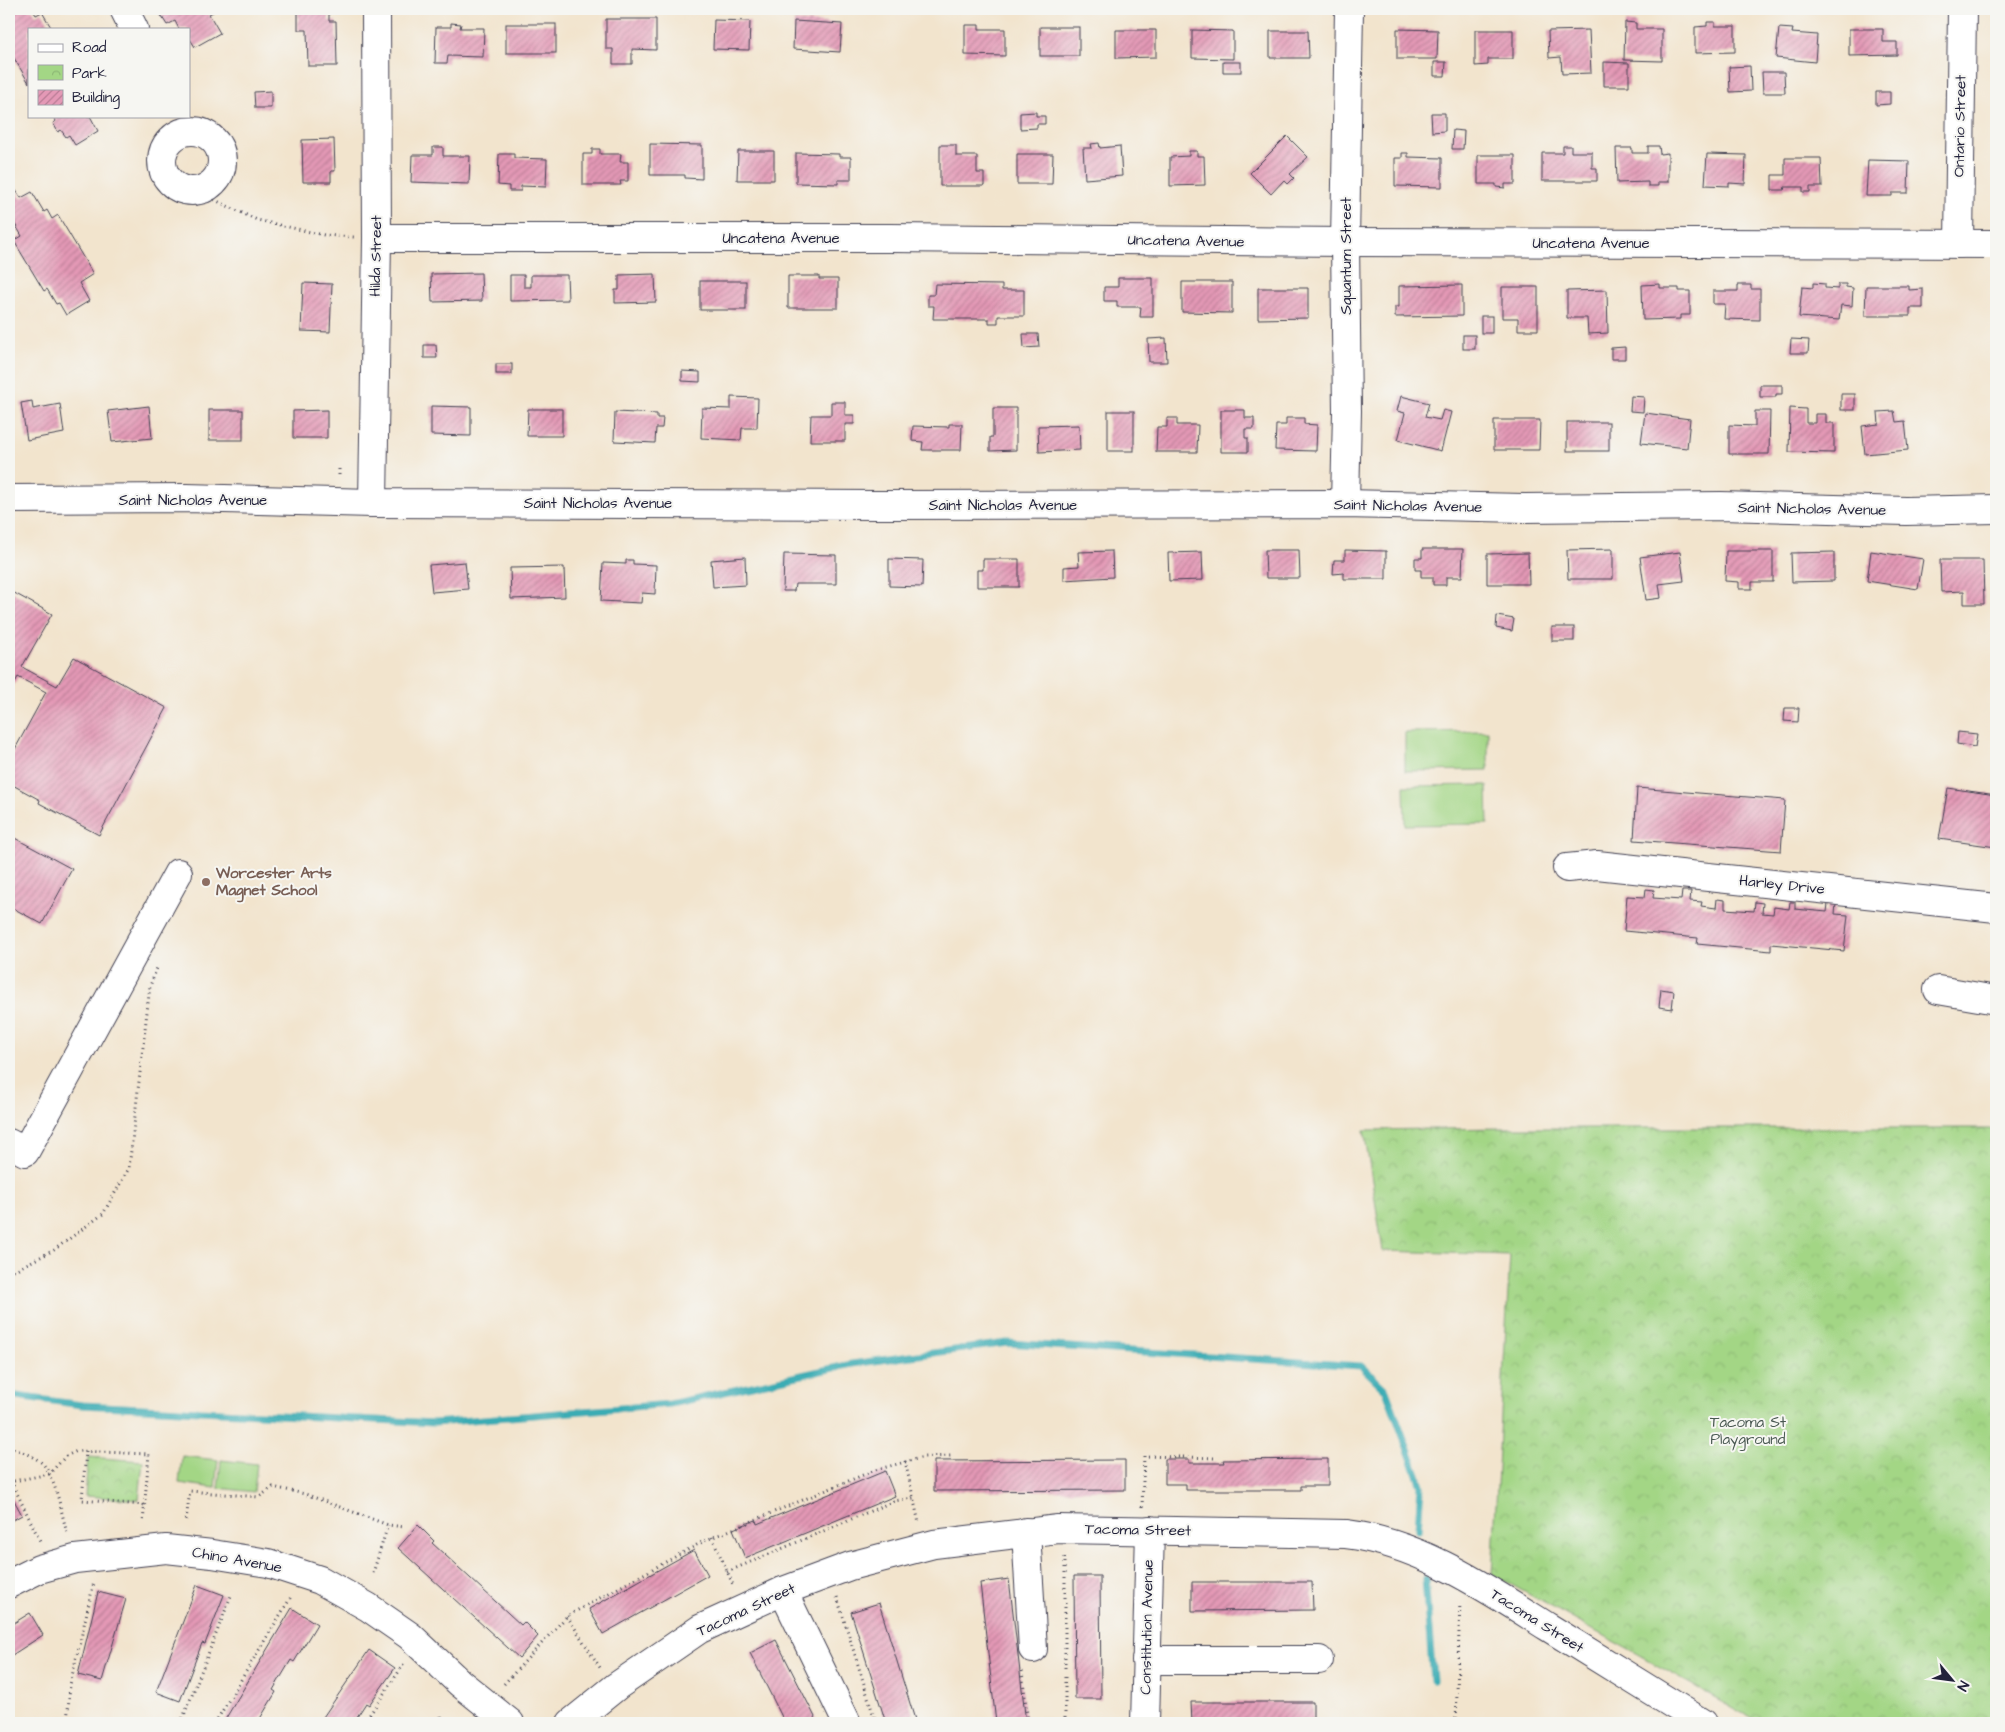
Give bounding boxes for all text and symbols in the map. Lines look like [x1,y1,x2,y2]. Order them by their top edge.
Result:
legend [28,28,190,118]
text: Road [72,37,107,58]
text: Park [72,63,107,84]
street label: Ontario Street [1949,75,1971,177]
text: Building [72,87,120,109]
street label: Squantum Street [1336,197,1357,315]
street label: Hilda Street [365,215,387,297]
street label: Uncatena Avenue [722,228,840,249]
street label: Uncatena Avenue [1127,229,1245,253]
street label: Uncatena Avenue [1532,233,1650,254]
street label: Saint Nicholas Avenue [119,490,267,511]
street label: Saint Nicholas Avenue [524,493,672,514]
street label: Saint Nicholas Avenue [1334,494,1482,518]
street label: Saint Nicholas Avenue [929,495,1077,516]
street label: Saint Nicholas Avenue [1738,497,1886,521]
place label: Worcester Arts Magnet School [215,863,332,903]
street label: Harley Drive [1738,870,1826,901]
marker: Worcester Arts Magnet School [200,876,212,888]
park label: Tacoma St Playground [1710,1412,1786,1451]
street label: Tacoma Street [1085,1519,1191,1541]
street label: Chino Avenue [190,1542,284,1578]
street label: Constitution Avenue [1135,1559,1159,1695]
street label: Tacoma Street [693,1578,799,1642]
street label: Tacoma Street [1486,1584,1588,1658]
north arrow [1928,1654,1978,1704]
text: N [1952,1677,1973,1695]

